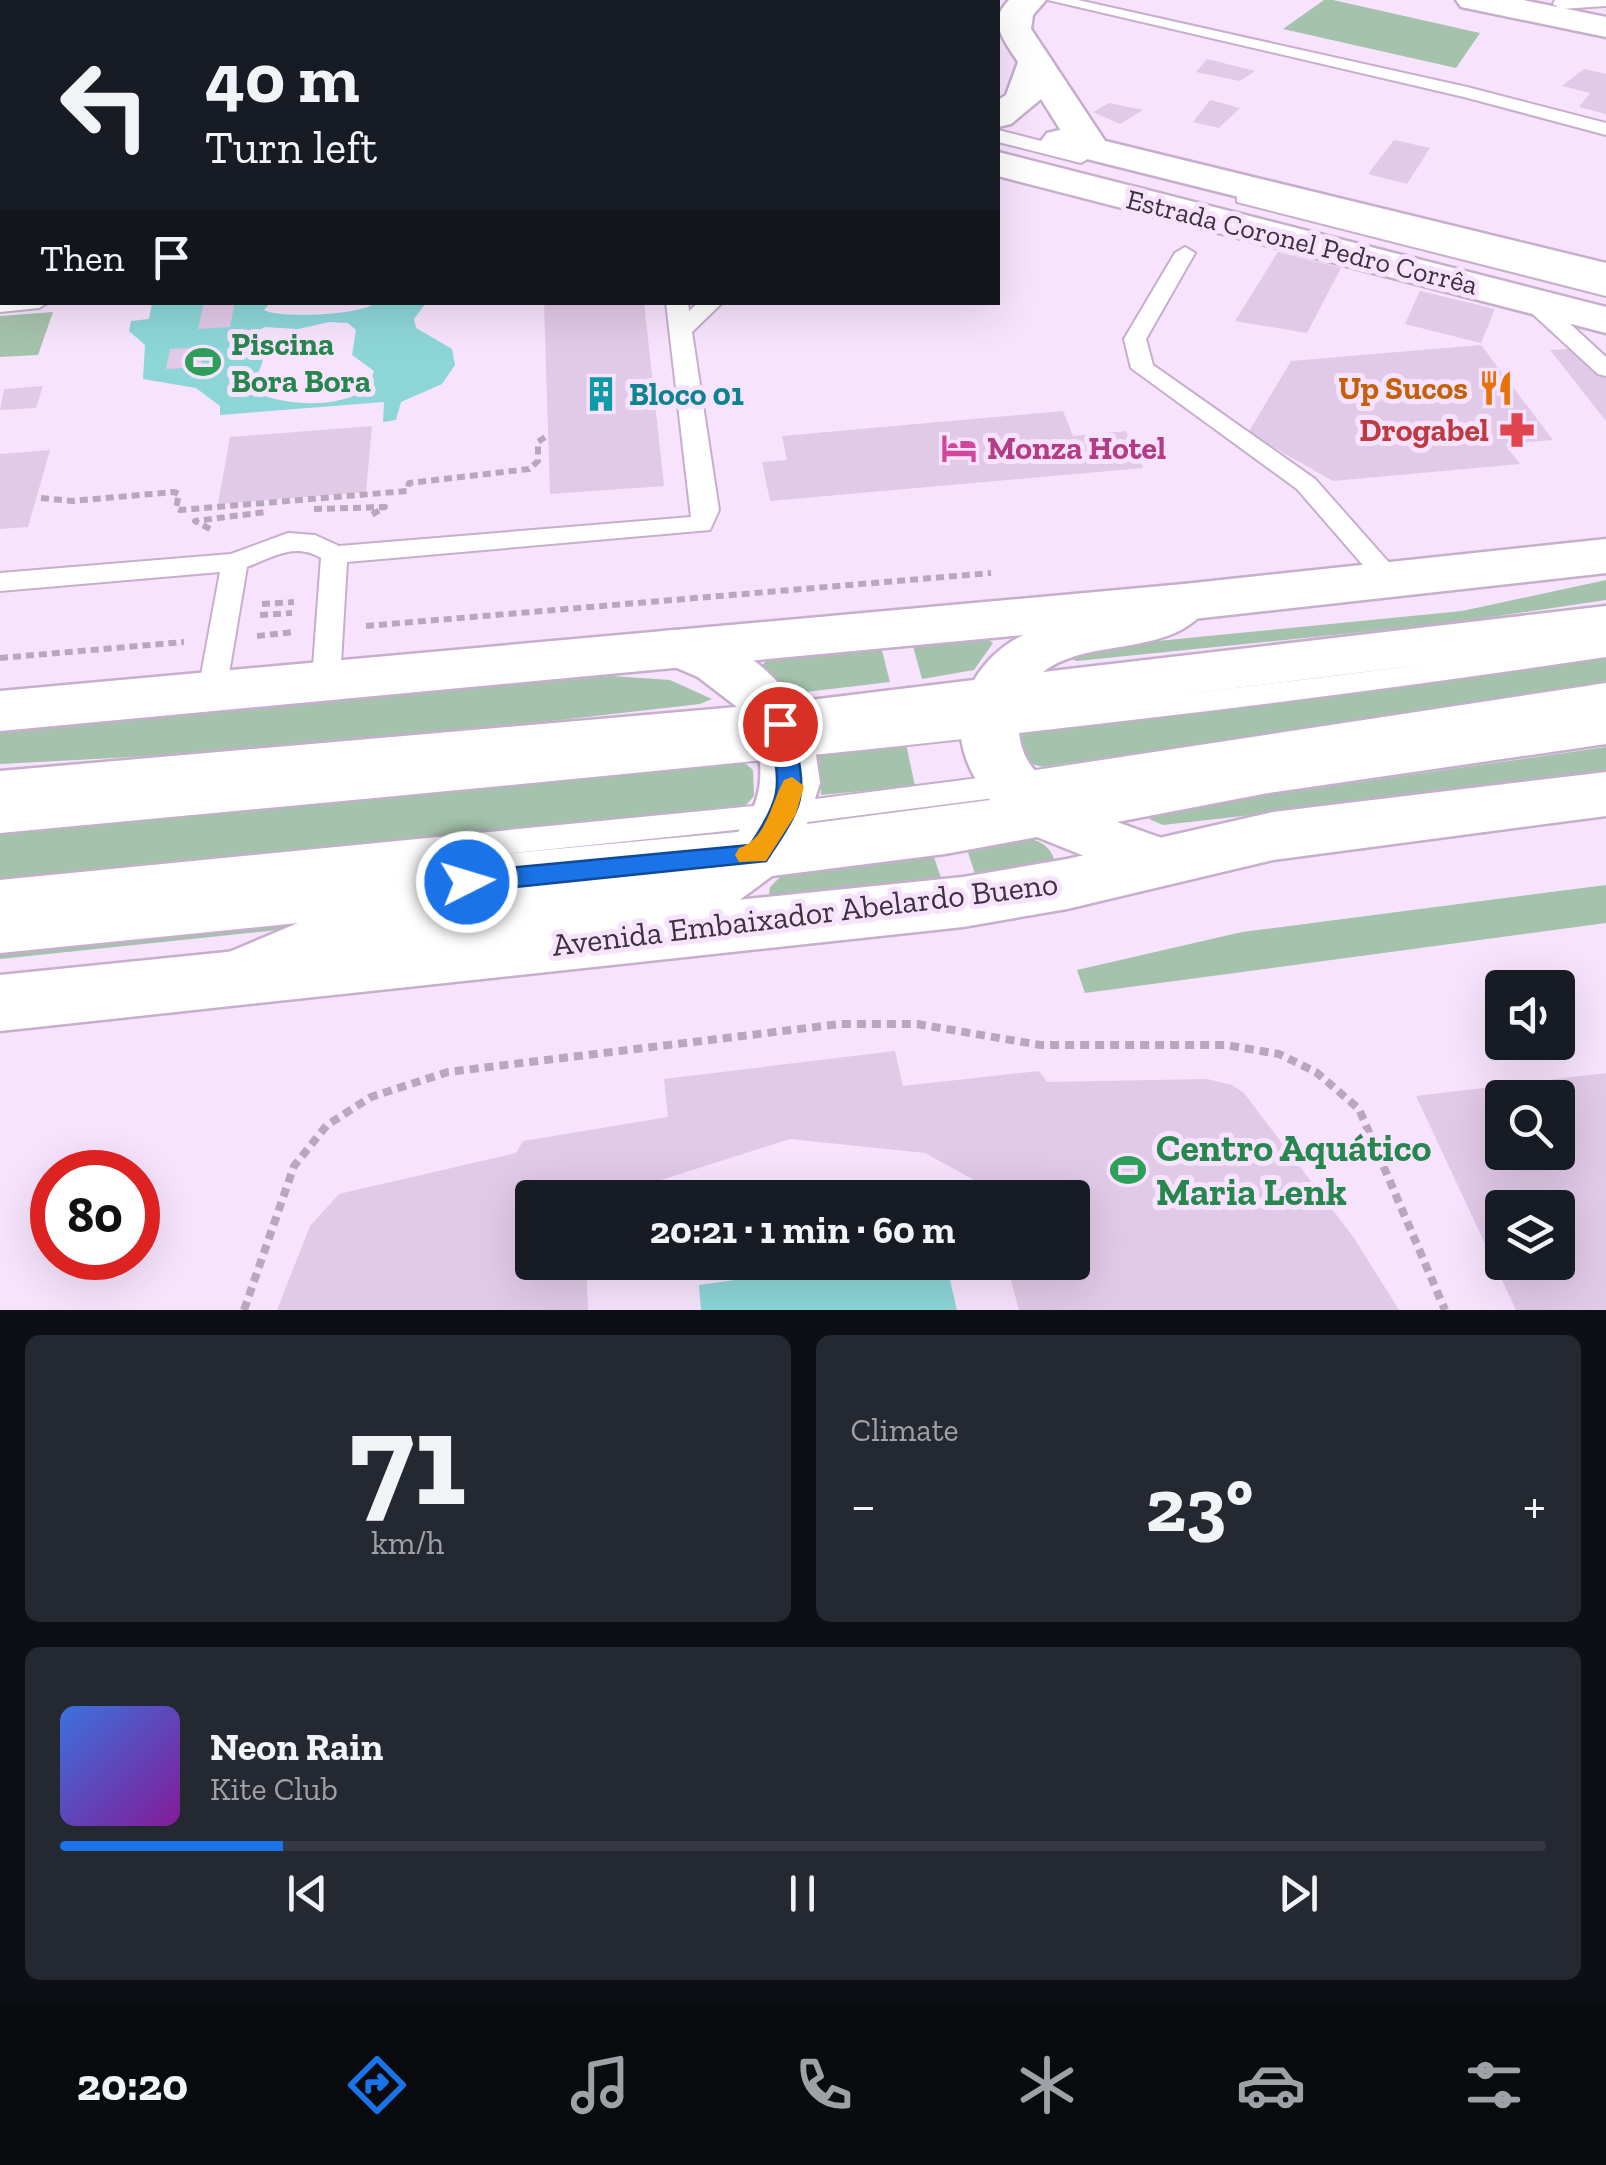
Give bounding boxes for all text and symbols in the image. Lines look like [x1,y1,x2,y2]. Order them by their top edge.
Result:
text: 40 m [205,36,360,120]
icon: left [40,40,170,170]
text: Turn left [205,121,377,175]
street label: Estrada Coronel Pedro Corrêa [1123,182,1481,302]
icon: arrive [144,230,199,285]
text: Then [40,235,124,281]
place label: Piscina Bora Bora [231,325,371,400]
sports icon: Piscina Bora Bora [184,343,222,381]
place label: Up Sucos [1338,369,1468,407]
restaurant icon: Up Sucos [1477,369,1515,407]
building icon: Bloco 01 [582,375,620,413]
place label: Bloco 01 [629,375,744,413]
place label: Drogabel [1359,411,1489,449]
pharmacy icon: Drogabel [1498,411,1536,449]
hotel icon: Monza Hotel [940,429,978,467]
place label: Monza Hotel [987,429,1166,467]
pin [738,682,823,767]
icon: arrive [753,697,808,752]
position arrow [415,830,519,934]
street label: Avenida Embaixador Abelardo Bueno [550,864,1060,964]
map controls [1485,970,1575,1280]
button: sound [1485,970,1575,1060]
button: search [1485,1080,1575,1170]
place label: Centro Aquático Maria Lenk [1156,1125,1432,1215]
speed limit sign: 80 [30,1150,160,1280]
sports icon: Centro Aquático Maria Lenk [1109,1151,1147,1189]
button: layers [1485,1190,1575,1280]
text: 20:21 · 1 min · 60 m [650,1207,955,1253]
text: 71 [349,1381,466,1537]
text: Climate [851,1411,959,1449]
text: 23° [1146,1460,1253,1550]
text: − [851,1472,876,1538]
text: + [1523,1472,1546,1538]
text: km/h [371,1524,444,1562]
text: Neon Rain [210,1724,383,1770]
text: Kite Club [210,1770,338,1808]
icon: previous [280,1866,335,1921]
icon: pause [775,1866,830,1921]
icon: next [1271,1866,1326,1921]
icon: directions [342,2050,412,2120]
icon: music [565,2050,635,2120]
icon: phone [789,2050,859,2120]
icon: climate [1012,2050,1082,2120]
icon: car [1236,2050,1306,2120]
icon: filters [1459,2050,1529,2120]
text: 20:20 [77,2058,188,2112]

